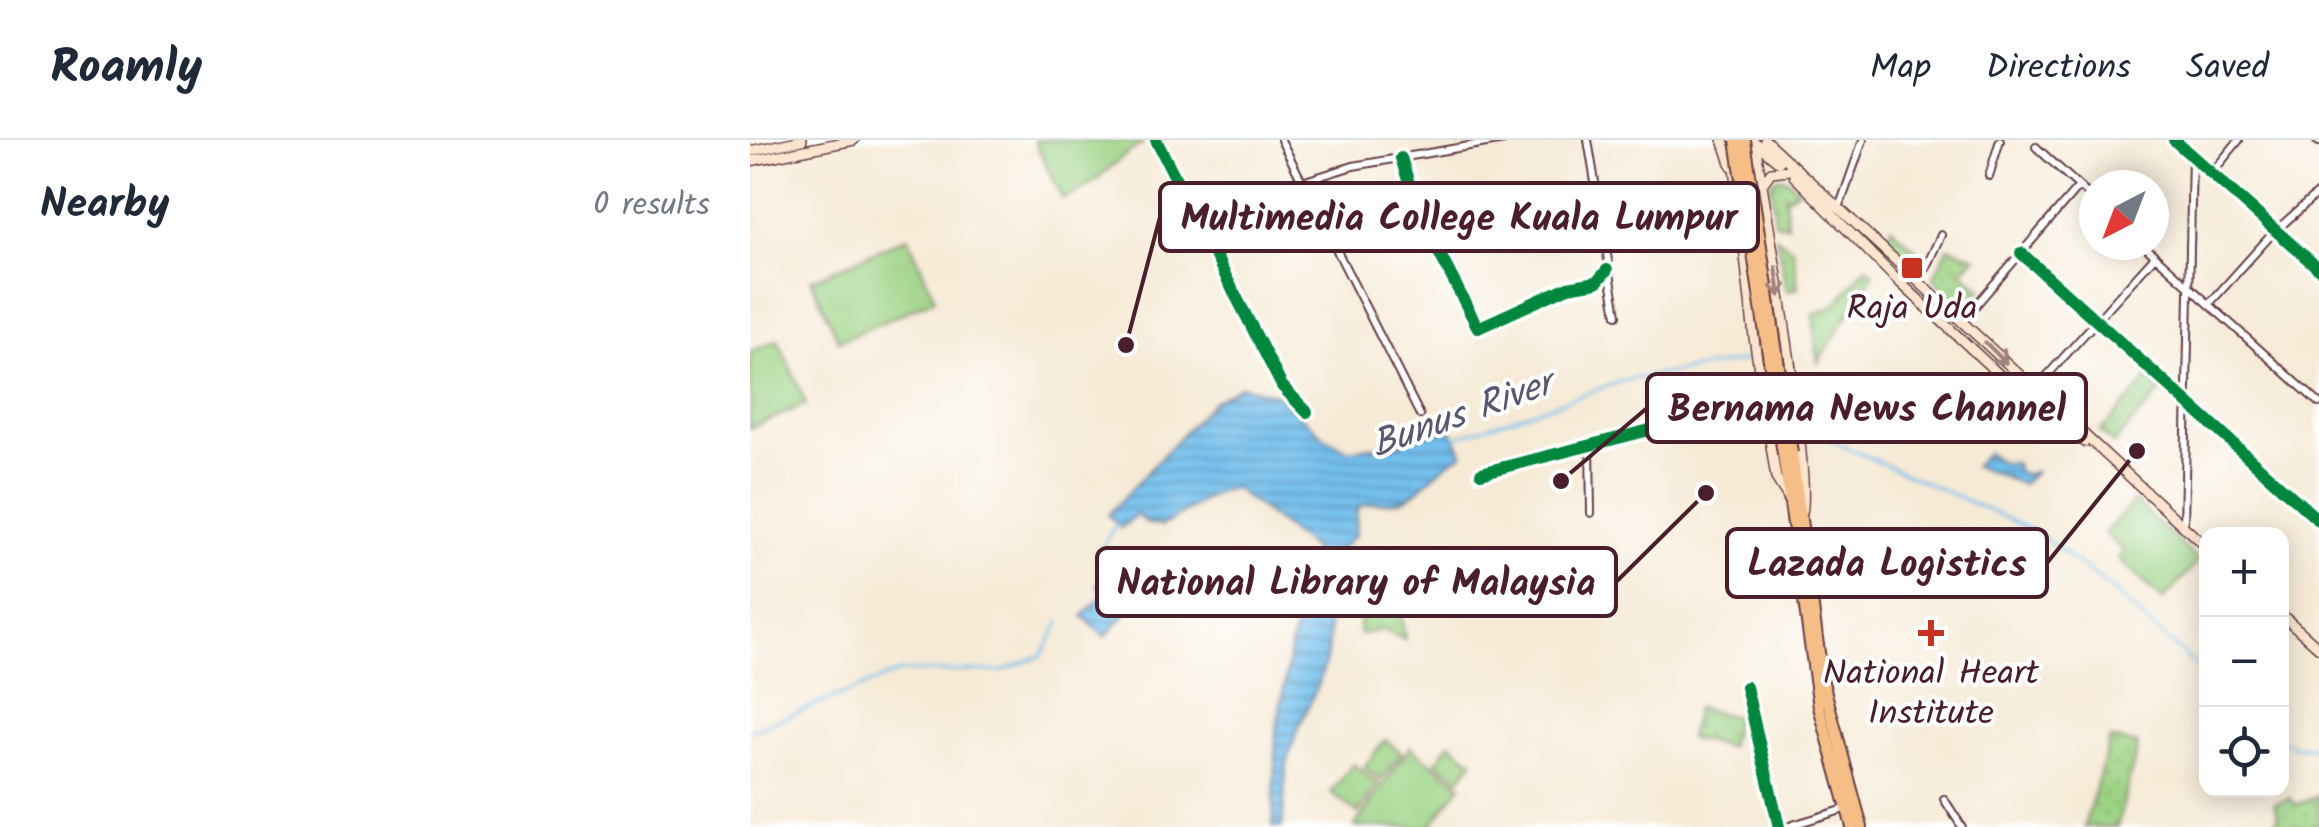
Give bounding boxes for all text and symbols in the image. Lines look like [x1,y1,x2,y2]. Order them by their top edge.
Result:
text: Roamly [50,31,202,107]
text: Map [1870,41,1931,97]
text: Directions [1986,41,2131,97]
text: Saved [2186,41,2269,97]
north arrow [2079,170,2169,260]
text: Nearby [40,172,169,239]
text: 0 results [593,180,710,231]
callout: Multimedia College Kuala Lumpur [1160,183,1758,251]
text: Multimedia College Kuala Lumpur [1180,190,1740,250]
marker: Raja Uda [1899,255,1925,281]
one-way arrow [1769,265,1787,297]
place label: Raja Uda [1846,282,1978,338]
one-way arrow [1984,341,2008,365]
water label: Bunus River [1363,353,1568,476]
callout: Bernama News Channel [1647,374,2086,442]
text: Bernama News Channel [1668,381,2067,441]
map controls [2199,527,2289,797]
button: + [2199,527,2289,617]
callout: Lazada Logistics [1727,529,2047,597]
text: Lazada Logistics [1747,536,2027,596]
callout: National Library of Malaysia [1097,548,1616,616]
text: National Library of Malaysia [1116,555,1596,615]
button: − [2199,617,2289,707]
marker: National Heart Institute [1918,620,1944,646]
place label: National Heart Institute [1823,647,2040,743]
button: locate [2199,707,2289,797]

